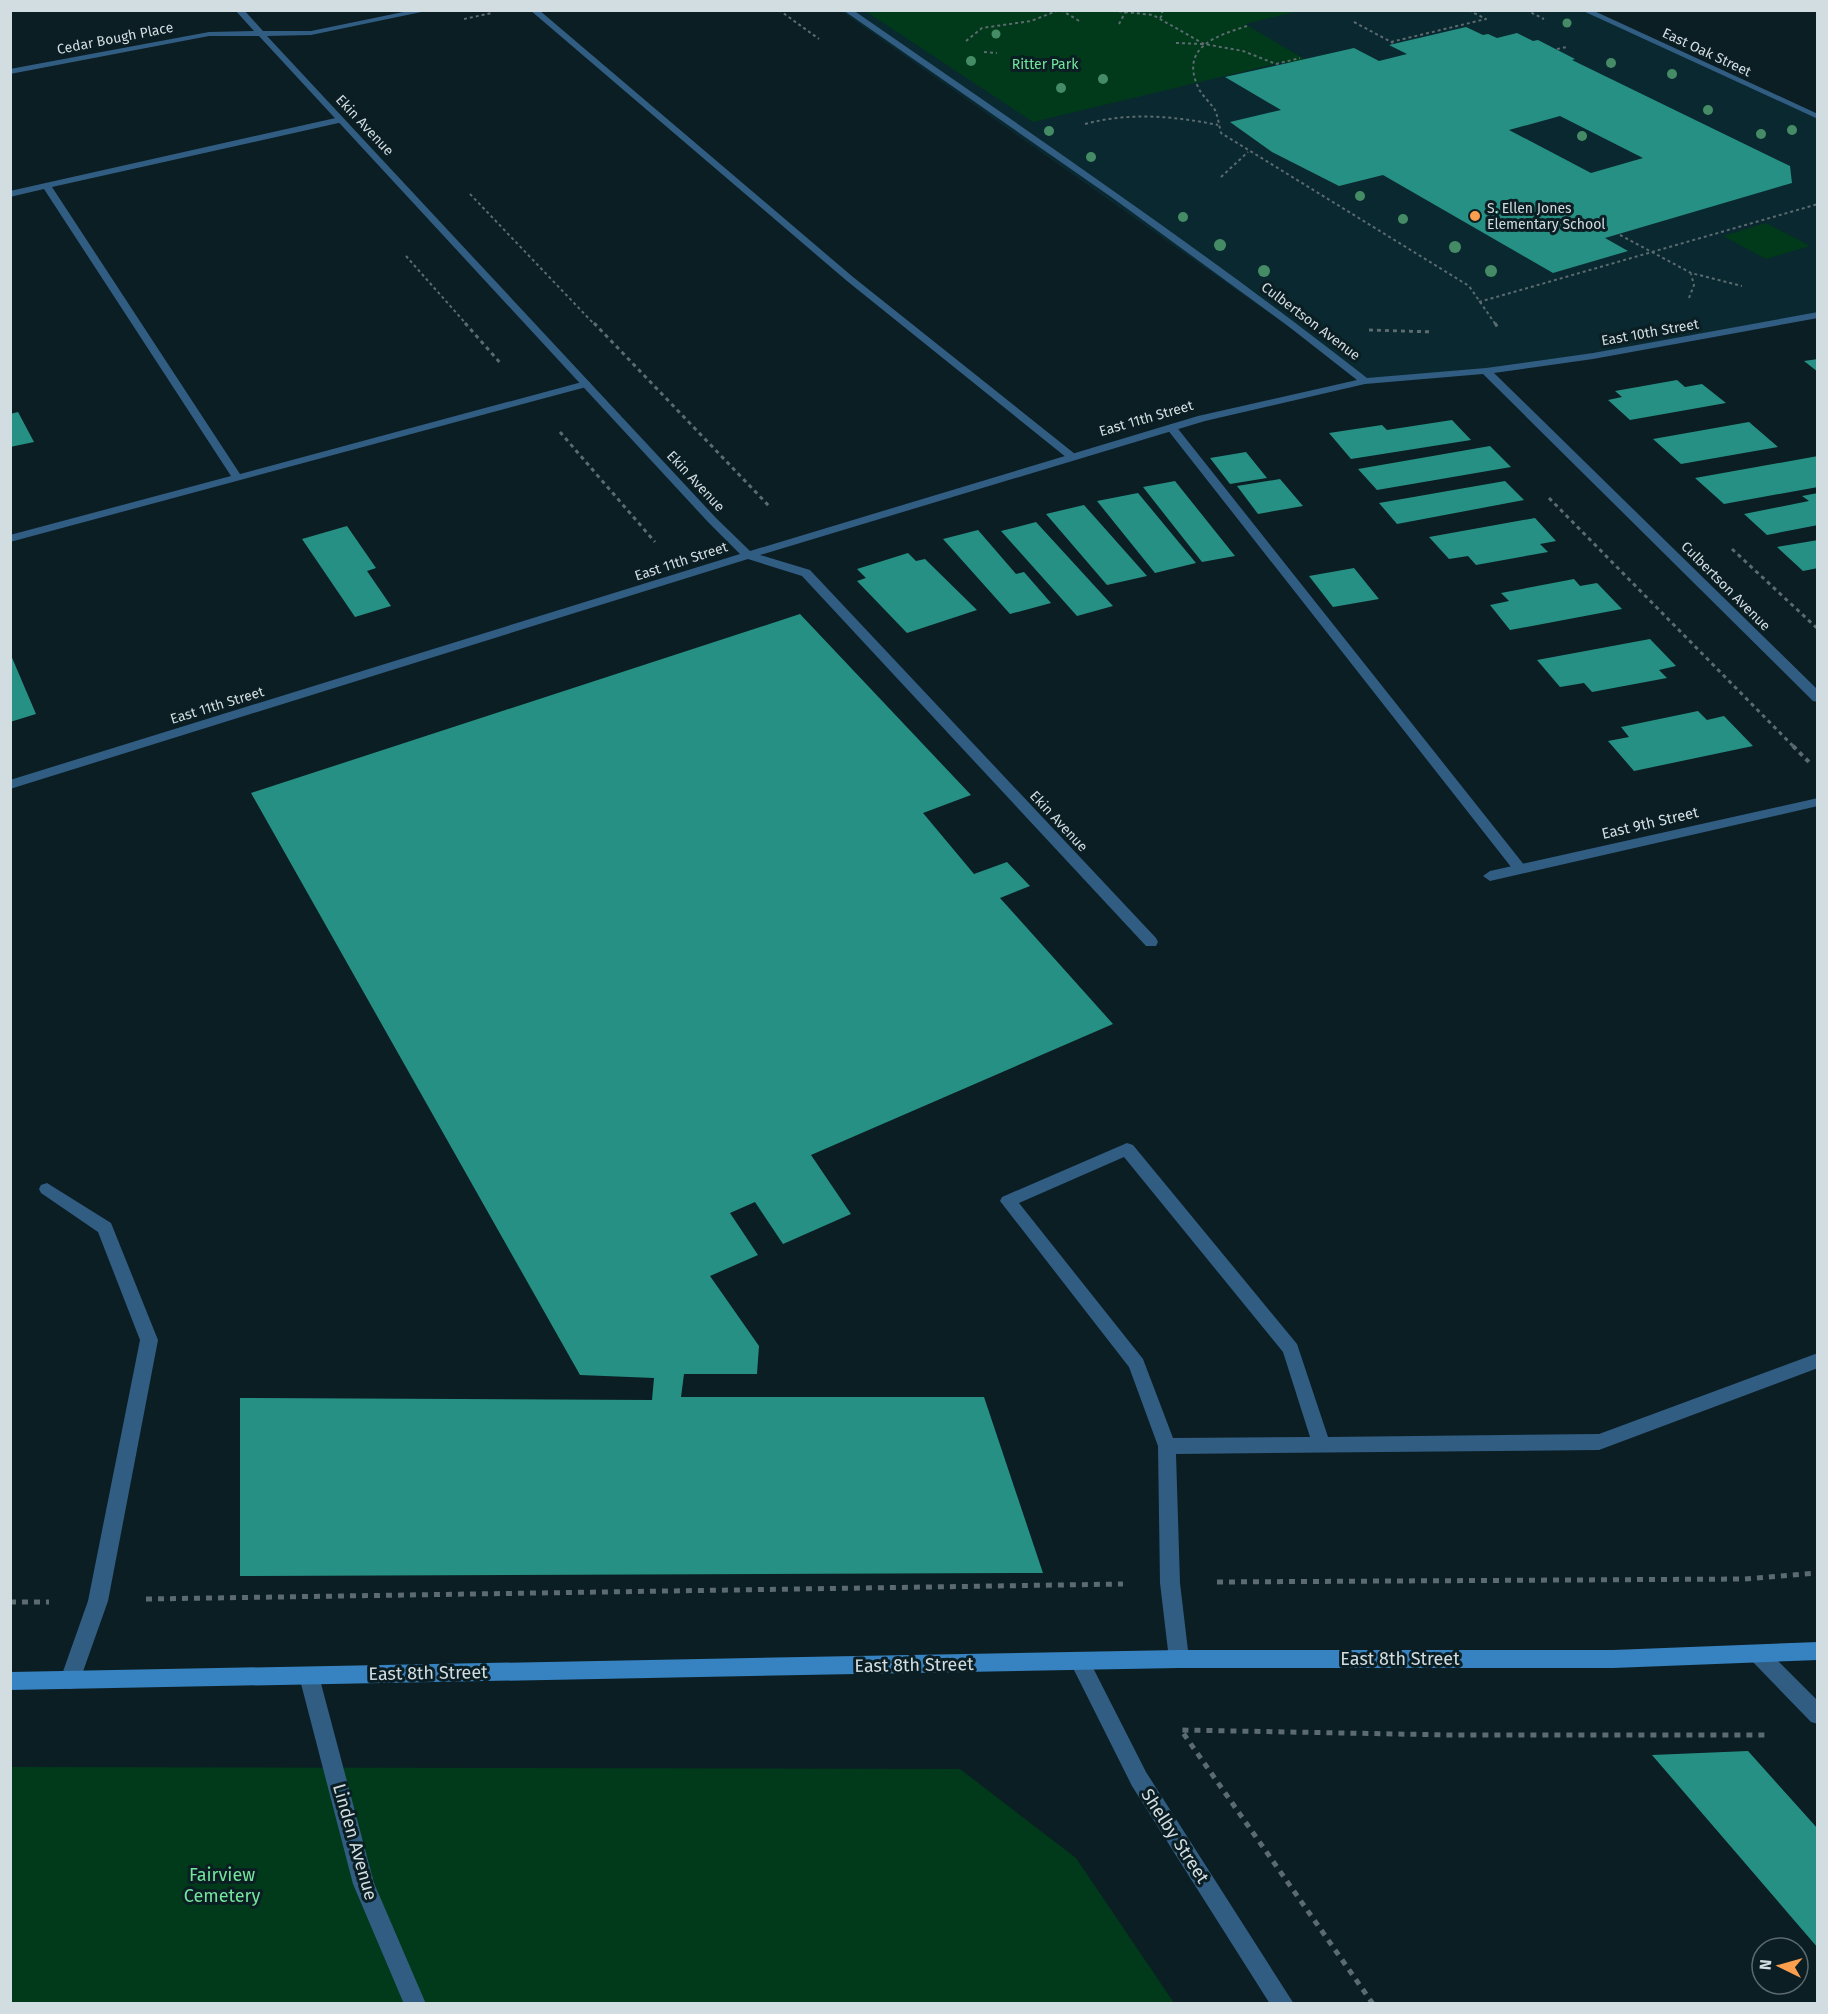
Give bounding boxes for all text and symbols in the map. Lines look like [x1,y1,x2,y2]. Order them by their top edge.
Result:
street label: Cedar Bough Place [56,19,175,58]
street label: East Oak Street [1660,24,1755,81]
park label: Ritter Park [1012,56,1079,73]
street label: Ekin Avenue [332,91,397,159]
place label: S. Ellen Jones Elementary School [1487,200,1605,233]
marker: S. Ellen Jones Elementary School [1468,209,1482,223]
street label: Culbertson Avenue [1258,279,1363,364]
street label: East 10th Street [1600,315,1701,349]
street label: East 11th Street [1097,397,1196,440]
street label: Ekin Avenue [663,447,728,515]
street label: East 11th Street [632,538,731,585]
street label: Culbertson Avenue [1677,538,1774,635]
street label: East 11th Street [168,683,267,728]
street label: Ekin Avenue [1026,787,1091,855]
street label: East 9th Street [1600,803,1701,843]
street label: East 8th Street [1340,1648,1460,1670]
street label: East 8th Street [854,1653,974,1677]
street label: East 8th Street [368,1661,488,1685]
street label: Linden Avenue [328,1781,382,1903]
street label: Shelby Street [1136,1784,1214,1888]
park label: Fairview Cemetery [184,1864,260,1907]
north arrow [1750,1936,1810,1996]
text: N [1756,1959,1775,1971]

